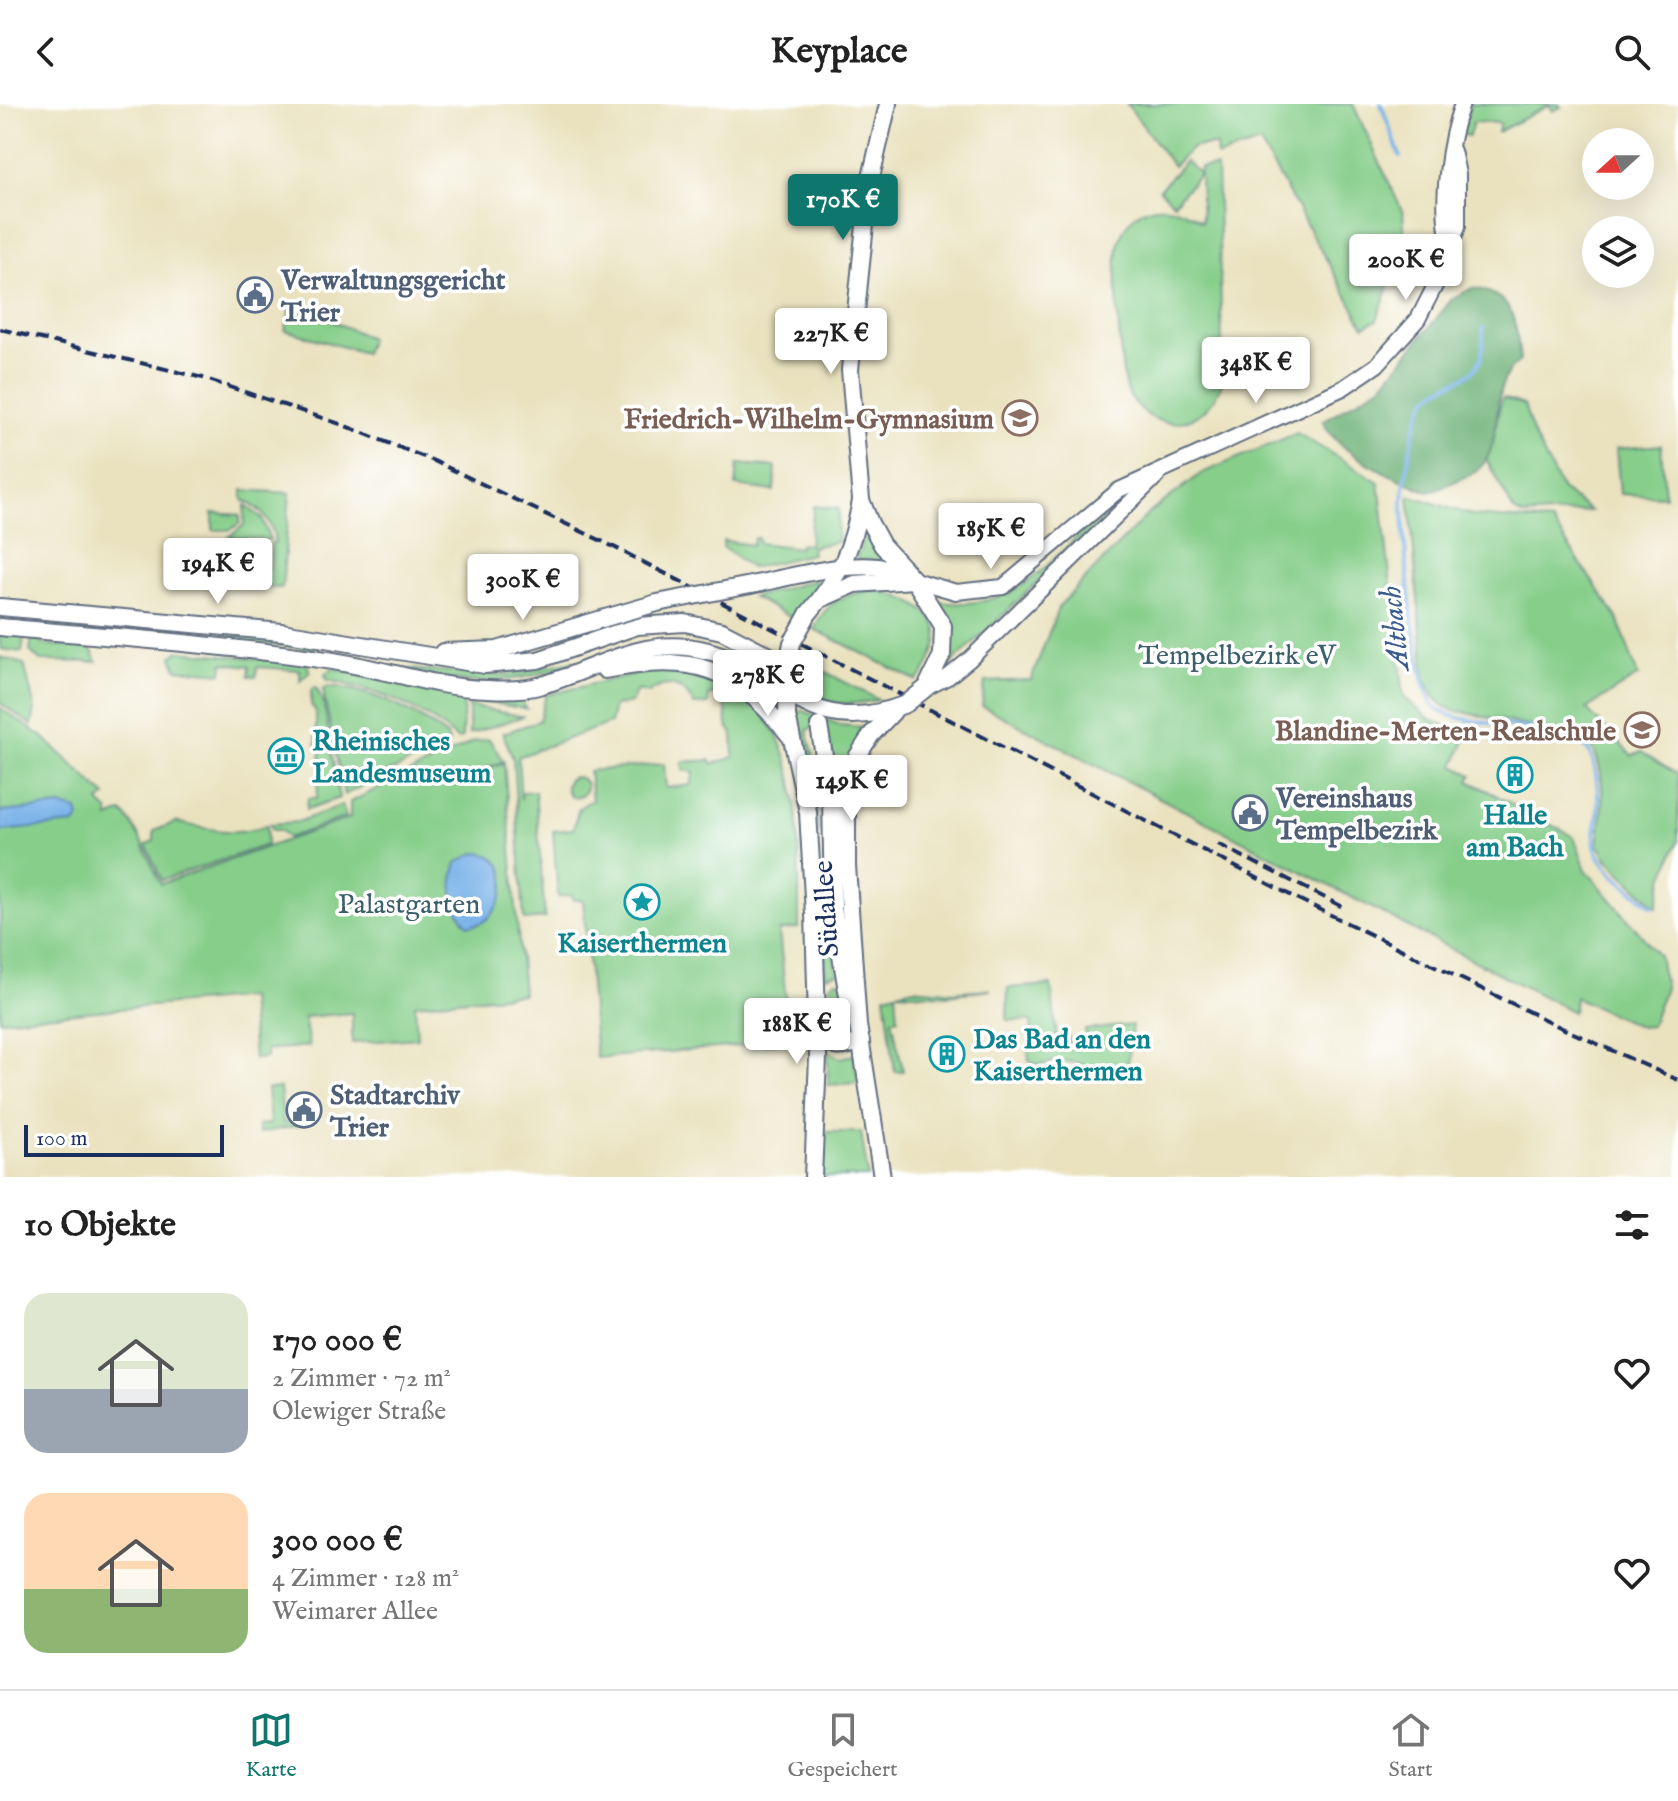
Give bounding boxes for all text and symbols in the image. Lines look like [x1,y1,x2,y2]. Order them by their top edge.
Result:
text: Keyplace [770,29,908,75]
icon: back [24,30,68,74]
icon: search [1610,30,1654,74]
north arrow [1582,128,1654,200]
map controls [1582,128,1654,288]
pin: 170K € [778,174,908,242]
text: 170K € [806,183,880,216]
button: layers [1582,216,1654,288]
pin: 200K € [1341,234,1471,302]
text: 200K € [1367,243,1445,276]
place label: Verwaltungsgericht Trier [280,264,506,331]
public building icon: Verwaltungsgericht Trier [236,276,274,314]
pin: 227K € [766,308,896,376]
text: 227K € [793,317,869,350]
pin: 348K € [1191,337,1321,405]
text: 348K € [1220,346,1292,379]
school or university icon: Friedrich-Wilhelm-Gymnasium [1001,399,1039,437]
place label: Friedrich-Wilhelm-Gymnasium [624,403,994,438]
pin: 185K € [926,503,1056,571]
text: 185K € [956,512,1026,545]
pin: 194K € [153,538,283,606]
text: 194K € [181,547,255,580]
pin: 300K € [458,554,588,622]
text: 300K € [486,563,560,596]
water label: Altbach [1373,584,1420,675]
park label: Tempelbezirk eV [1138,639,1338,674]
pin: 278K € [703,650,833,718]
text: 278K € [731,659,805,692]
school or university icon: Blandine-Merten-Realschule [1623,711,1661,749]
place label: Blandine-Merten-Realschule [1275,715,1616,750]
place label: Rheinisches Landesmuseum [312,725,492,792]
museum icon: Rheinisches Landesmuseum [267,737,305,775]
pin: 149K € [787,755,917,823]
building icon: Halle am Bach [1496,756,1534,794]
text: 149K € [815,764,889,797]
place label: Vereinshaus Tempelbezirk [1275,782,1439,849]
public building icon: Vereinshaus Tempelbezirk [1231,794,1269,832]
place label: Halle am Bach [1466,799,1565,866]
street label: Südallee [807,859,848,958]
place icon: Kaiserthermen [623,883,661,921]
park label: Palastgarten [338,888,480,923]
place label: Kaiserthermen [557,927,727,962]
pin: 188K € [732,998,862,1066]
text: 188K € [762,1007,832,1040]
place label: Das Bad an den Kaiserthermen [973,1023,1151,1090]
building icon: Das Bad an den Kaiserthermen [928,1035,966,1073]
place label: Stadtarchiv Trier [329,1079,461,1146]
public building icon: Stadtarchiv Trier [285,1091,323,1129]
scale bar [24,1121,224,1157]
text: 100 m [36,1125,88,1153]
icon: filters [1610,1203,1654,1247]
text: 10 Objekte [24,1204,176,1247]
text: 170 000 € [272,1319,402,1362]
icon: home [88,1325,184,1421]
icon: heart [1610,1351,1654,1395]
text: 2 Zimmer · 72 m² [272,1362,451,1395]
text: Olewiger Straße [272,1395,446,1428]
text: 300 000 € [272,1519,403,1562]
icon: home [88,1525,184,1621]
icon: heart [1610,1551,1654,1595]
text: 4 Zimmer · 128 m² [272,1562,459,1595]
text: Weimarer Allee [272,1595,438,1628]
tab: Karte [245,1708,297,1784]
tab: Gespeichert [788,1708,898,1784]
tab: Start [1389,1708,1433,1784]

